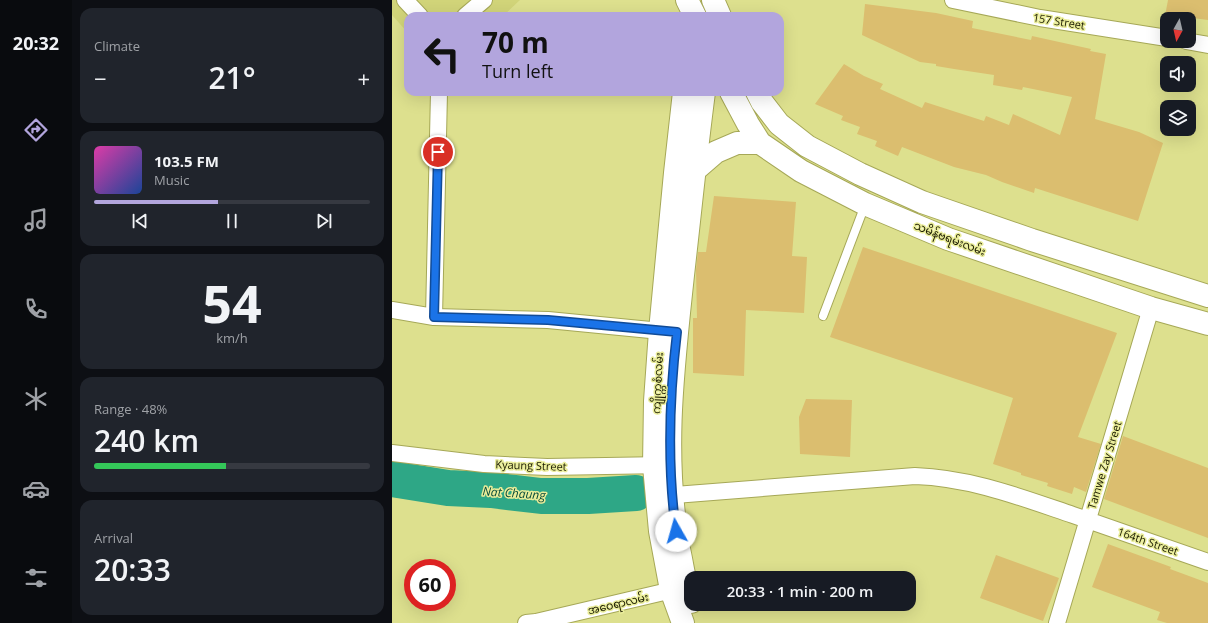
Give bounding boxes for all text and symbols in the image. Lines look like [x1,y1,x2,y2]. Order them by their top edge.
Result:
street label: 157 Street [1032,9,1086,33]
north arrow [1160,12,1196,48]
map controls [1160,12,1196,136]
text: 70 m [482,23,549,61]
icon: left [416,28,468,80]
text: 20:32 [13,31,59,55]
text: Climate [94,37,140,55]
button: sound [1160,56,1196,92]
text: 21° [208,57,256,98]
text: Turn left [482,59,553,83]
text: − [94,63,107,93]
text: + [357,63,370,93]
button: layers [1160,100,1196,136]
icon: directions [22,116,50,144]
pin [421,135,455,169]
icon: arrive [427,141,449,163]
text: 103.5 FM [154,151,219,171]
text: Music [154,171,189,189]
icon: music [22,206,50,234]
icon: previous [129,210,151,232]
icon: pause [221,210,243,232]
icon: next [313,210,335,232]
street label: သမိန်ဗရမ်းလမ်း [911,217,988,261]
text: 54 [202,267,262,338]
icon: phone [22,295,50,323]
text: km/h [216,329,248,347]
street label: ကျိုက္ကစံလမ်း [648,352,668,414]
icon: climate [22,385,50,413]
text: Range · 48% [94,400,167,418]
street label: Tamwe Zay Street [1083,419,1125,511]
text: 240 km [94,420,199,461]
street label: Kyaung Street [495,456,567,474]
icon: car [22,475,50,503]
water label: Nat Chaung [482,482,547,504]
position arrow [655,510,697,552]
street label: 164th Street [1116,524,1180,558]
text: Arrival [94,529,133,547]
text: 20:33 [94,549,171,590]
speed limit sign: 60 [404,559,456,611]
icon: filters [22,564,50,592]
text: 20:33 · 1 min · 200 m [727,581,873,601]
street label: အဝေရာလမ်း [586,589,651,619]

